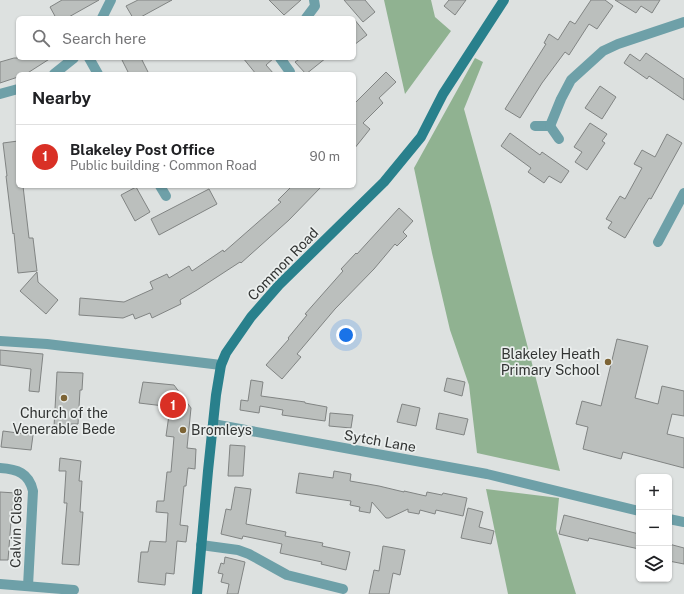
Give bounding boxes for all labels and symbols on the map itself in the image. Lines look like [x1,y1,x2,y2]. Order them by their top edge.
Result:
street label: Common Road [244,225,322,303]
your location [336,325,356,345]
place label: Blakeley Heath Primary School [501,346,600,378]
marker: Blakeley Heath Primary School [603,357,613,367]
pin: 1 [160,390,186,420]
marker: Church of the Venerable Bede [59,393,69,403]
place label: Church of the Venerable Bede [13,405,115,437]
place label: Bromleys [191,422,252,438]
marker: Bromleys [178,425,188,435]
street label: Sytch Lane [343,427,417,455]
street label: Calvin Close [7,488,25,568]

